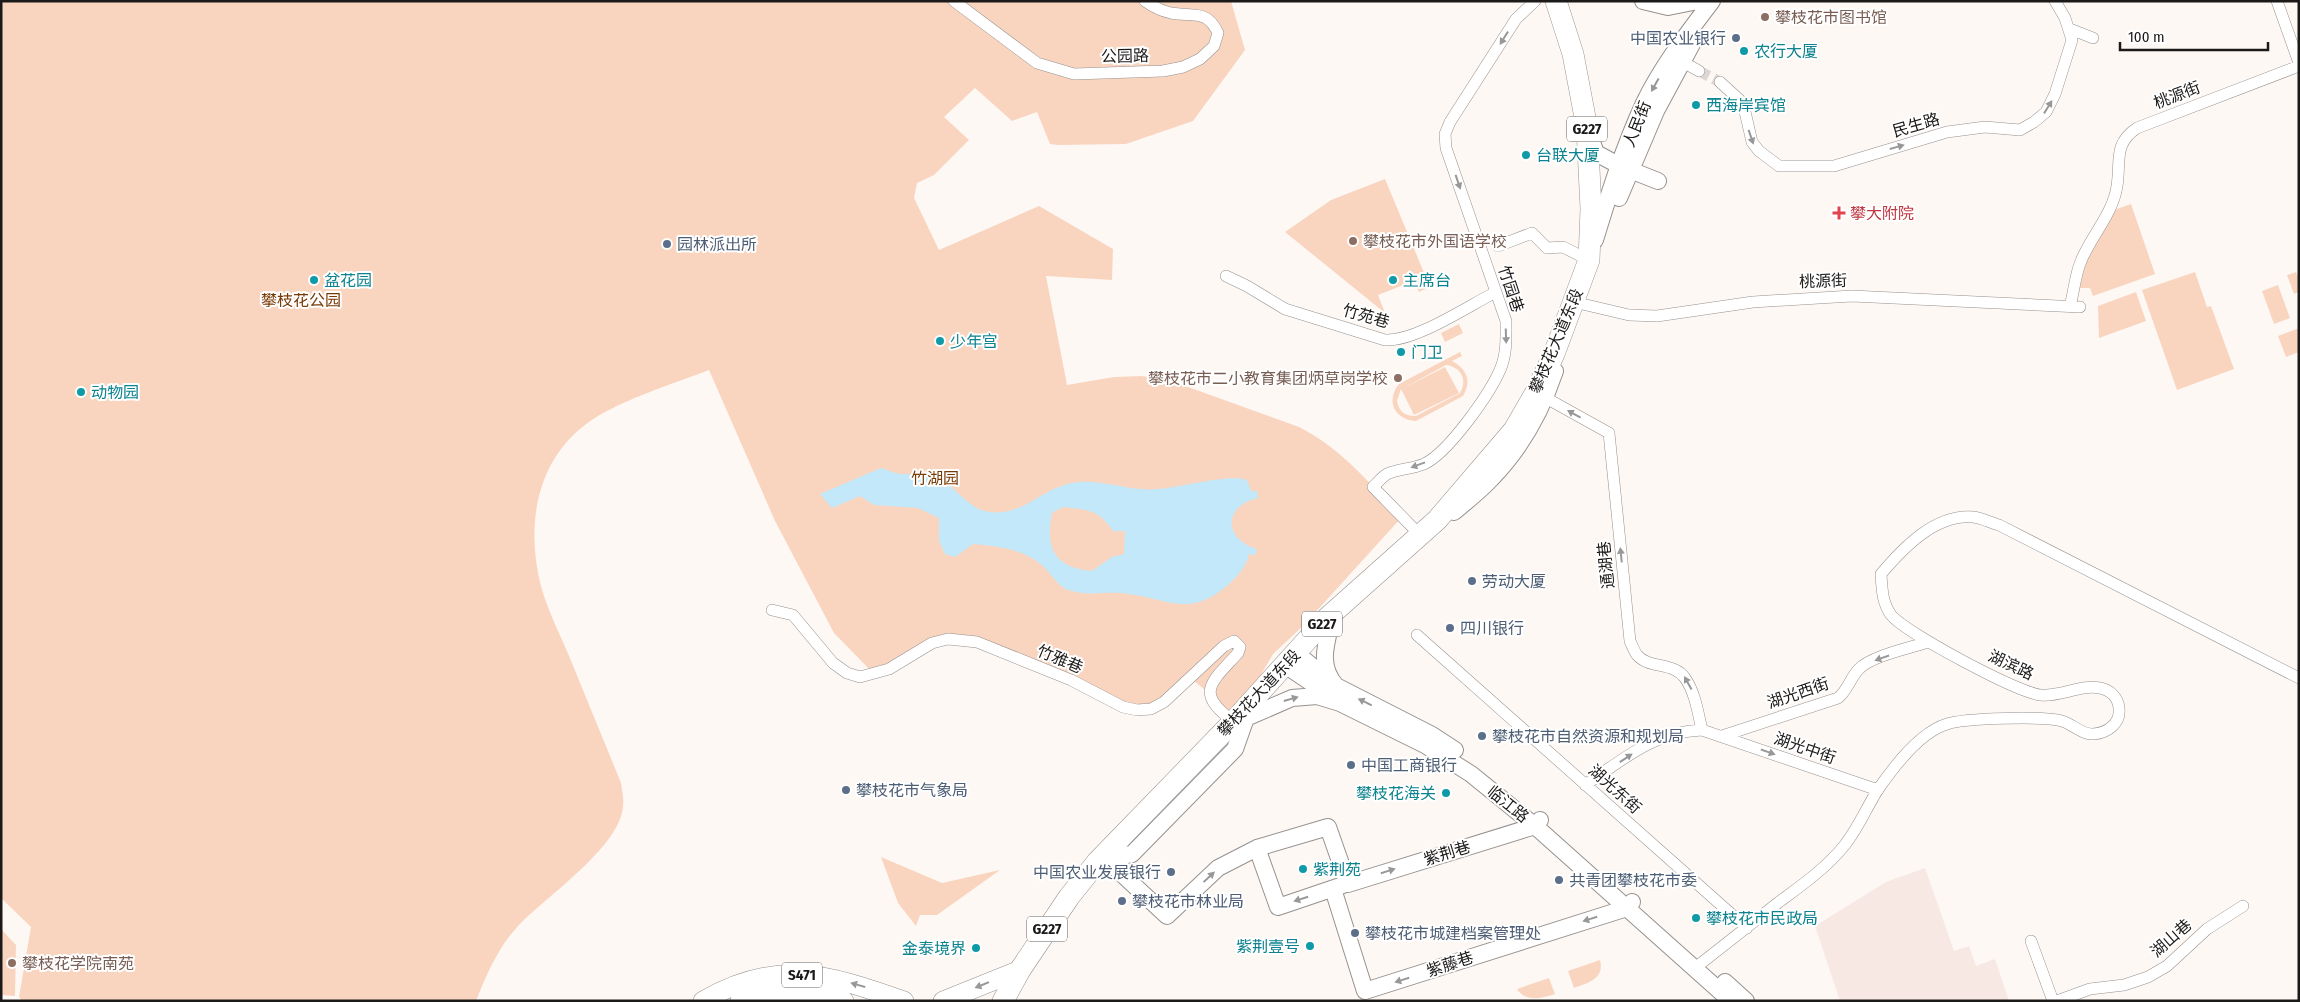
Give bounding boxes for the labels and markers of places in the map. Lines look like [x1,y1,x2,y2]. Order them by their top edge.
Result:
place label: 攀枝花市图书馆 [1775,8,1887,27]
marker: 攀枝花市图书馆 [1759,11,1771,23]
place label: 中国农业银行 [1630,29,1726,48]
marker: 中国农业银行 [1730,32,1742,44]
place label: 农行大厦 [1754,42,1818,61]
marker: 农行大厦 [1738,45,1750,57]
place label: 西海岸宾馆 [1706,96,1786,115]
marker: 西海岸宾馆 [1690,99,1702,111]
place label: 台联大厦 [1536,146,1600,165]
marker: 台联大厦 [1520,149,1532,161]
place label: 攀大附院 [1850,204,1914,223]
marker: 攀大附院 [1832,206,1846,220]
place label: 攀枝花市外国语学校 [1363,232,1507,251]
place label: 园林派出所 [677,235,757,254]
marker: 攀枝花市外国语学校 [1347,235,1359,247]
marker: 园林派出所 [661,238,673,250]
place label: 盆花园 [324,271,372,290]
place label: 主席台 [1403,271,1451,290]
marker: 盆花园 [308,274,320,286]
marker: 主席台 [1387,274,1399,286]
place label: 少年宫 [950,332,998,351]
marker: 少年宫 [934,335,946,347]
place label: 门卫 [1411,343,1443,362]
marker: 门卫 [1395,346,1407,358]
place label: 攀枝花市二小教育集团炳草岗学校 [1148,369,1388,388]
marker: 攀枝花市二小教育集团炳草岗学校 [1392,372,1404,384]
place label: 动物园 [91,383,139,402]
marker: 动物园 [75,386,87,398]
place label: 劳动大厦 [1482,572,1546,591]
marker: 劳动大厦 [1466,575,1478,587]
place label: 四川银行 [1460,619,1524,638]
marker: 四川银行 [1444,622,1456,634]
place label: 攀枝花市自然资源和规划局 [1492,727,1684,746]
marker: 攀枝花市自然资源和规划局 [1476,730,1488,742]
place label: 中国工商银行 [1361,756,1457,775]
marker: 中国工商银行 [1345,759,1357,771]
place label: 攀枝花市气象局 [856,781,968,800]
marker: 攀枝花市气象局 [840,784,852,796]
place label: 攀枝花海关 [1356,784,1436,803]
marker: 攀枝花海关 [1440,787,1452,799]
place label: 紫荆苑 [1313,860,1361,879]
place label: 中国农业发展银行 [1033,863,1161,882]
marker: 紫荆苑 [1297,863,1309,875]
marker: 中国农业发展银行 [1165,866,1177,878]
place label: 共青团攀枝花市委 [1569,871,1697,890]
marker: 共青团攀枝花市委 [1553,874,1565,886]
place label: 攀枝花市林业局 [1132,892,1244,911]
marker: 攀枝花市林业局 [1116,895,1128,907]
place label: 攀枝花市民政局 [1706,909,1818,928]
marker: 攀枝花市民政局 [1690,912,1702,924]
place label: 攀枝花市城建档案管理处 [1365,924,1541,943]
marker: 攀枝花市城建档案管理处 [1349,927,1361,939]
place label: 紫荆壹号 [1236,937,1300,956]
place label: 金泰境界 [902,939,966,958]
marker: 紫荆壹号 [1304,940,1316,952]
marker: 金泰境界 [970,942,982,954]
place label: 攀枝花学院南苑 [22,954,134,973]
marker: 攀枝花学院南苑 [6,957,18,969]

